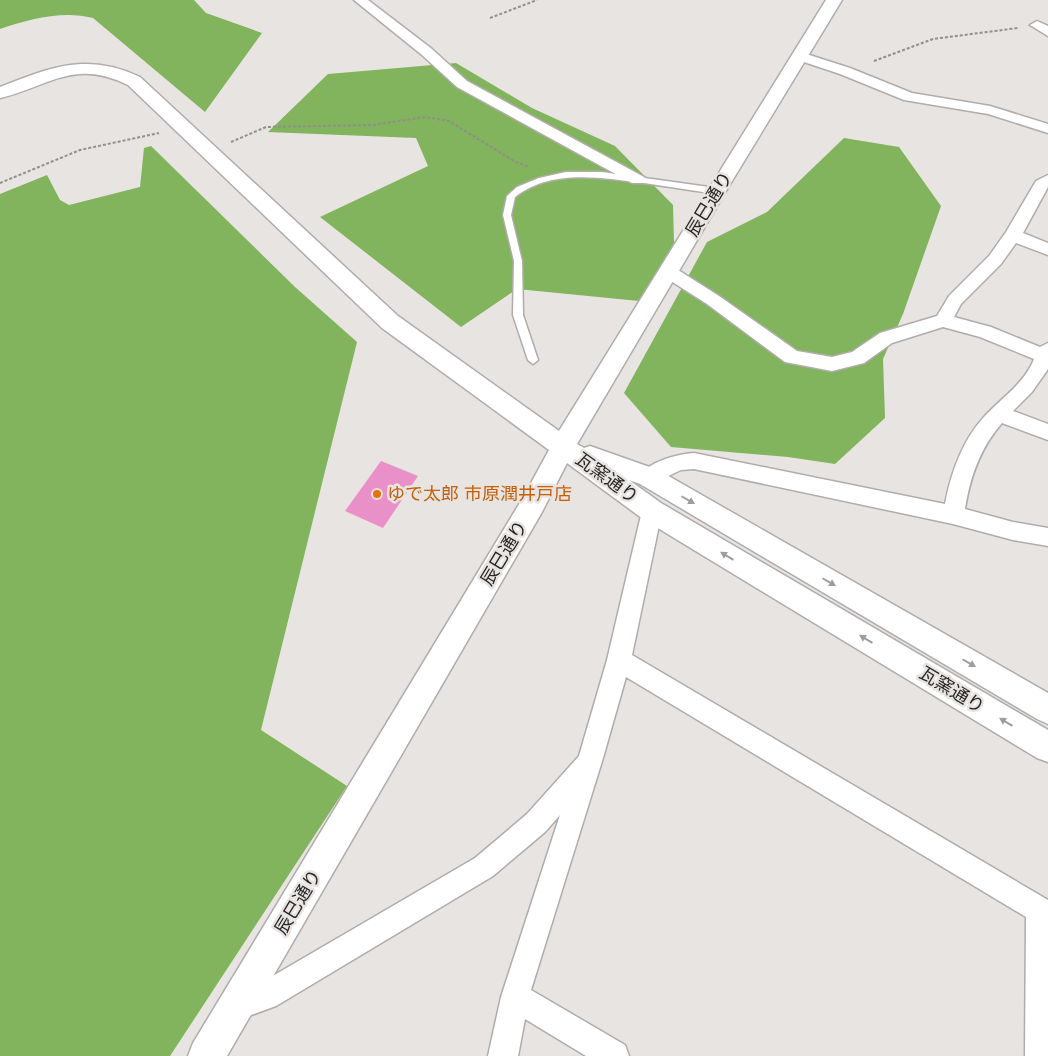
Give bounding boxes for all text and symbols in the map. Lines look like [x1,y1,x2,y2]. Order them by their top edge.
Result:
street label: 辰巳通り [680,167,737,241]
street label: 瓦窯通り [571,447,643,508]
place label: ゆで太郎 市原潤井戸店 [387,482,572,505]
marker: ゆで太郎 市原潤井戸店 [371,488,383,500]
one-way arrow [682,495,695,504]
street label: 辰巳通り [475,516,532,590]
one-way arrow [720,551,733,560]
one-way arrow [822,577,835,586]
one-way arrow [860,634,873,643]
one-way arrow [962,659,976,668]
street label: 瓦窯通り [915,661,989,718]
one-way arrow [1000,717,1013,726]
street label: 辰巳通り [269,865,326,939]

